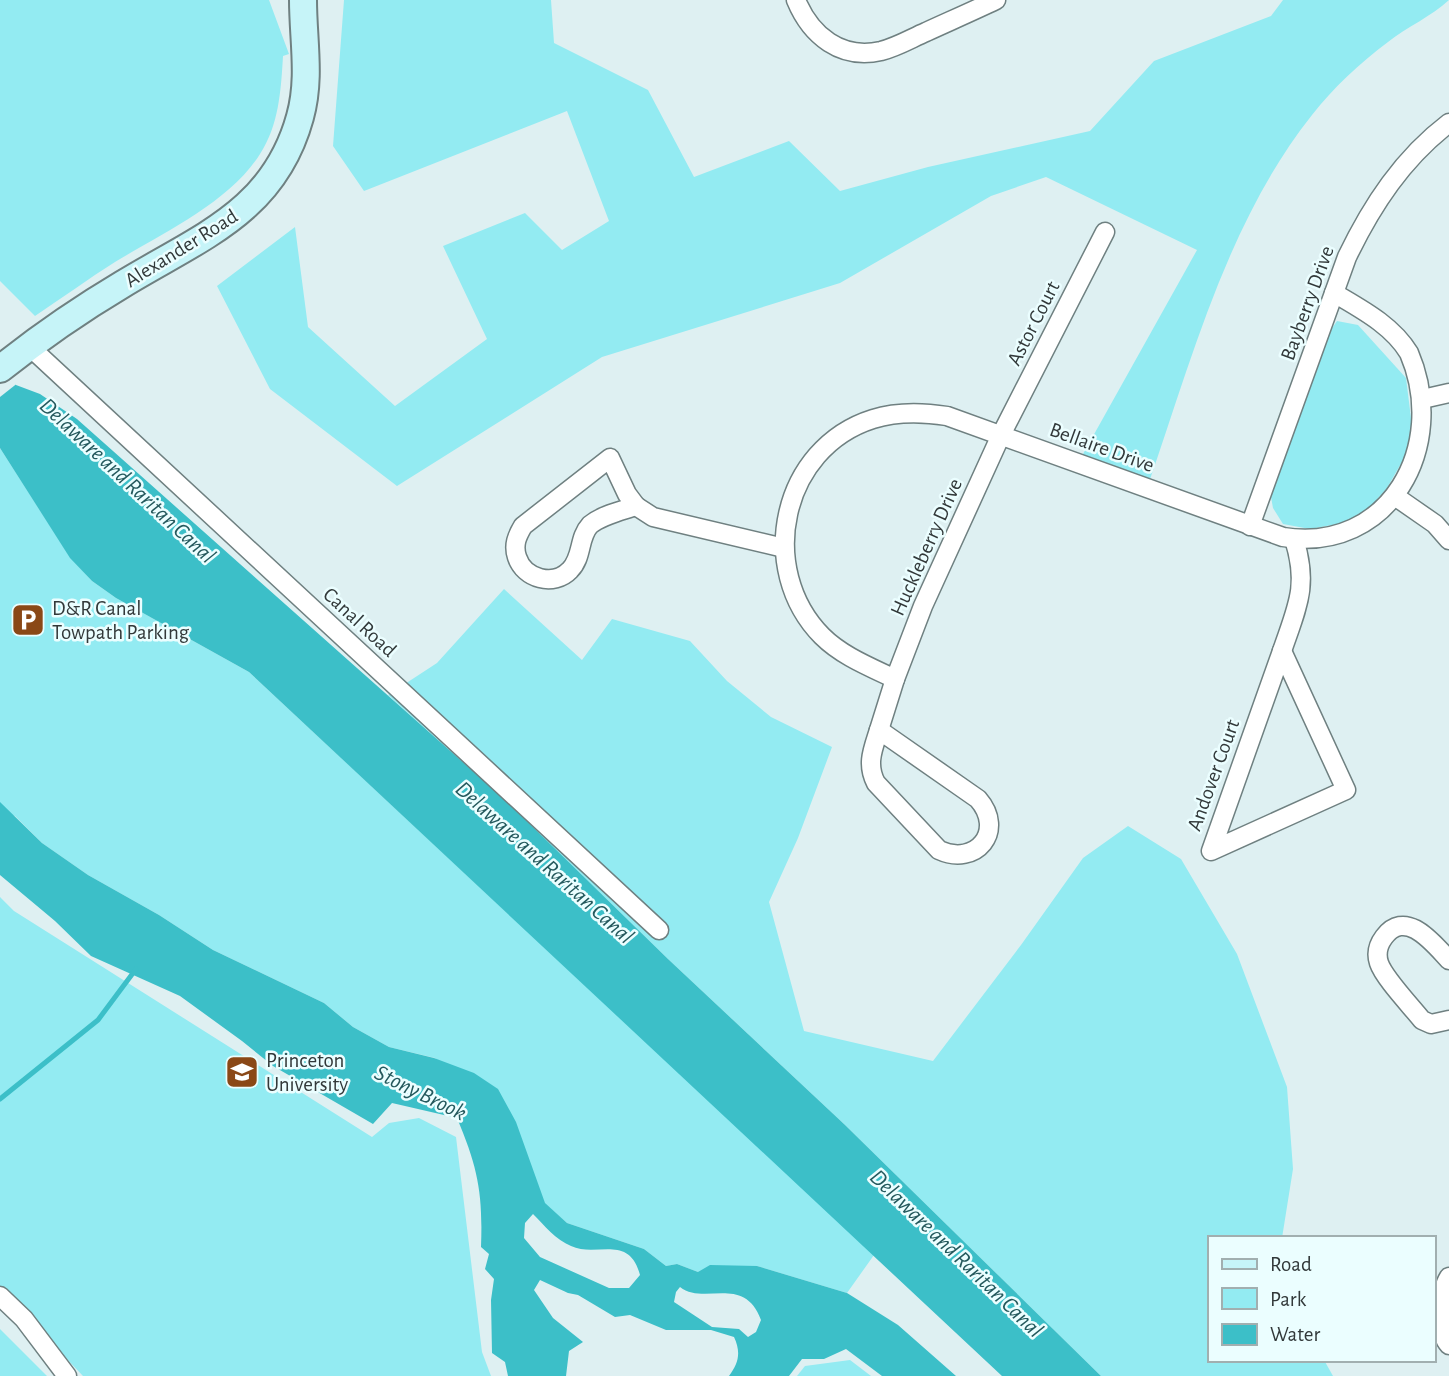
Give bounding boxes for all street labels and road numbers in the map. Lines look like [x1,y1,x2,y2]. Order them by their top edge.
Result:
street label: Alexander Road [121,205,241,291]
street label: Bayberry Drive [1277,243,1338,363]
street label: Astor Court [1003,277,1064,369]
street label: Bellaire Drive [1047,419,1157,476]
street label: Huckleberry Drive [887,475,966,619]
street label: Canal Road [319,584,400,661]
street label: Andover Court [1184,716,1243,834]

